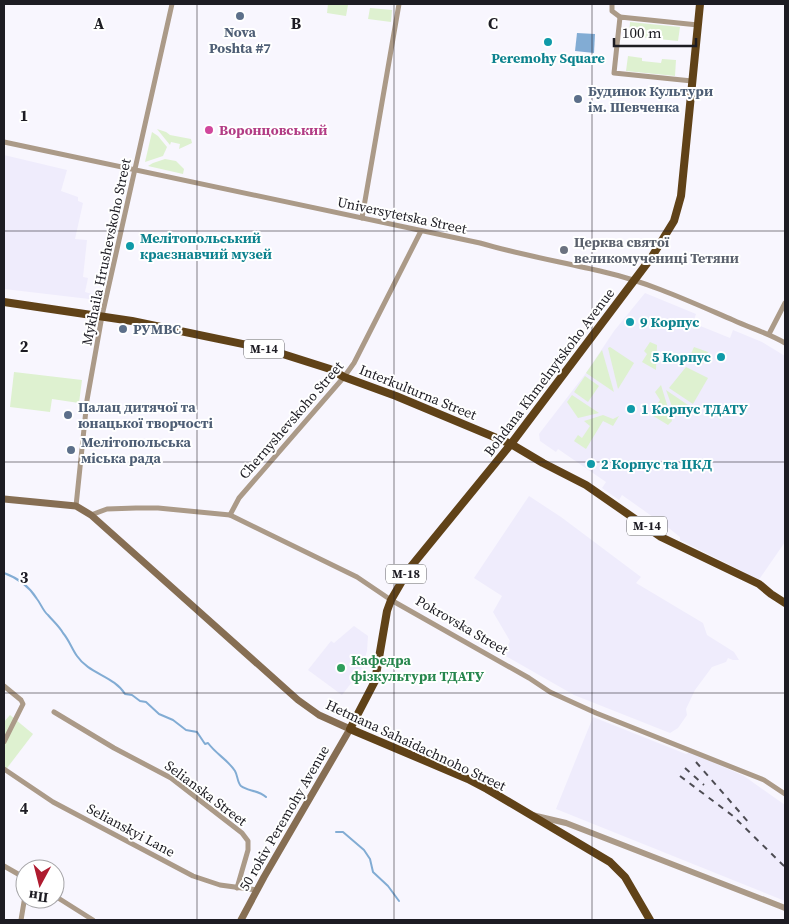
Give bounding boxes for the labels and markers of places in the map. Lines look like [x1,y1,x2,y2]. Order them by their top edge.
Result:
marker: Nova Poshta #7 [234,10,246,22]
place label: Nova Poshta #7 [209,22,271,58]
marker: Peremohy Square [542,36,554,48]
place label: Peremohy Square [491,48,605,68]
place label: Будинок Культури ім. Шевченка [588,81,713,117]
marker: Будинок Культури ім. Шевченка [572,93,584,105]
place label: Воронцовський [219,120,327,140]
marker: Воронцовський [203,124,215,136]
place label: Мелітопольський краєзнавчий музей [140,228,272,264]
place label: Церква святої великомучениці Тетяни [574,232,739,268]
marker: Мелітопольський краєзнавчий музей [124,240,136,252]
marker: Церква святої великомучениці Тетяни [558,244,570,256]
place label: 9 Корпус [640,312,699,332]
marker: 9 Корпус [624,316,636,328]
place label: РУМВC [133,319,181,339]
marker: РУМВC [117,323,129,335]
place label: 5 Корпус [652,347,711,367]
marker: 5 Корпус [715,351,727,363]
place label: Палац дитячої та юнацької творчості [78,397,214,433]
place label: 1 Корпус ТДАТУ [641,399,749,419]
marker: 1 Корпус ТДАТУ [625,403,637,415]
marker: Палац дитячої та юнацької творчості [62,409,74,421]
place label: Мелітопольська міська рада [81,432,192,468]
marker: Мелітопольська міська рада [65,444,77,456]
place label: 2 Корпус та ЦКД [601,454,712,474]
marker: 2 Корпус та ЦКД [585,458,597,470]
place label: Кафедра фізкультури ТДАТУ [351,650,485,686]
marker: Кафедра фізкультури ТДАТУ [335,662,347,674]

